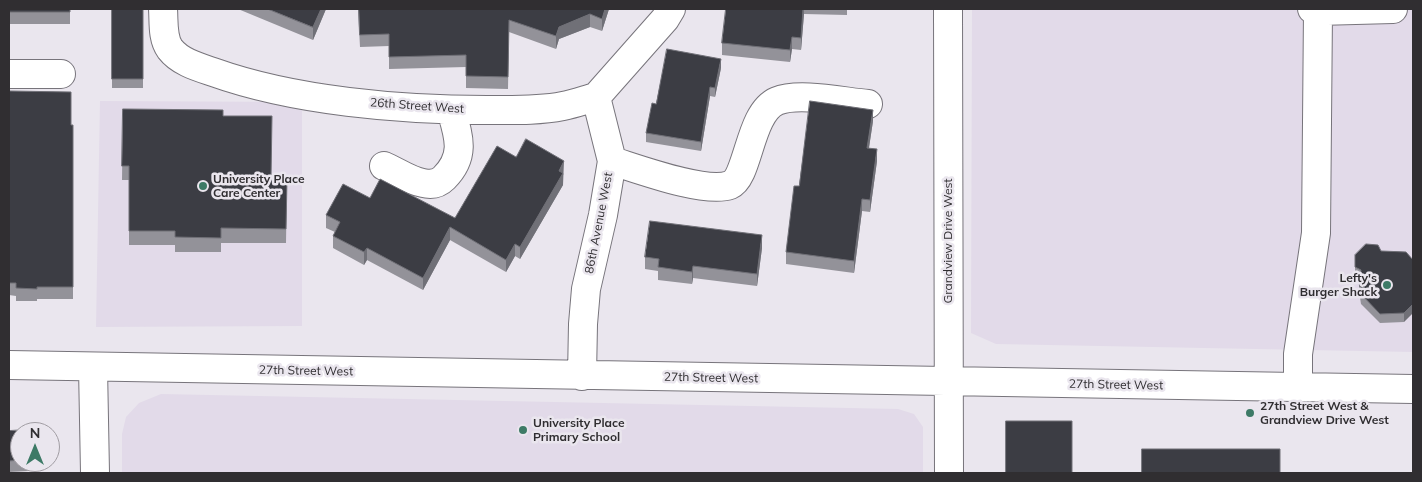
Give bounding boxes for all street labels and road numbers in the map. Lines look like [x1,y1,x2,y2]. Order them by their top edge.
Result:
street label: 26th Street West [369,96,465,116]
street label: 86th Avenue West [582,171,616,275]
street label: Grandview Drive West [941,178,955,304]
street label: 27th Street West [259,363,353,379]
street label: 27th Street West [664,370,758,386]
street label: 27th Street West [1069,377,1163,393]

